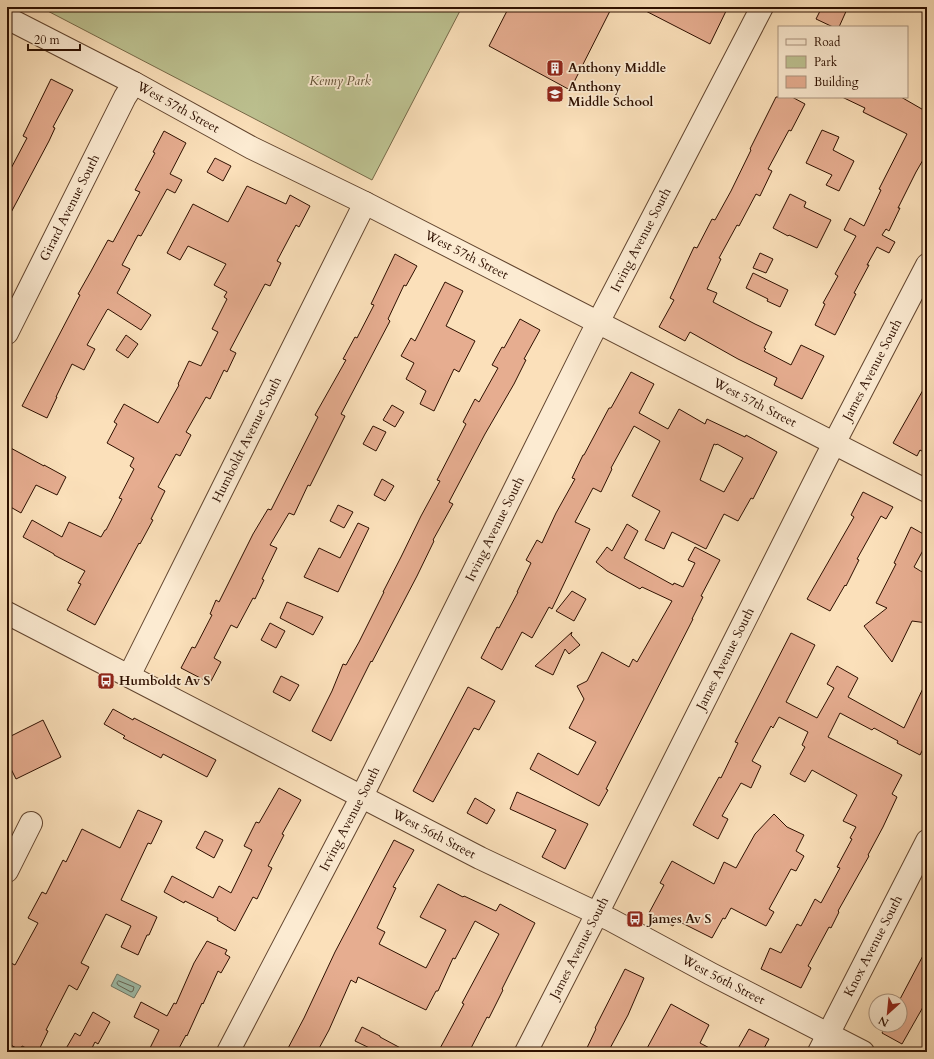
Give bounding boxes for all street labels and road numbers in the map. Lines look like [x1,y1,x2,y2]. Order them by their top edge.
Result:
street label: West 57th Street [133,77,223,137]
street label: Girard Avenue South [35,151,104,264]
street label: Irving Avenue South [606,185,675,295]
street label: West 57th Street [421,226,511,284]
street label: James Avenue South [838,316,906,426]
street label: West 57th Street [709,373,800,432]
street label: Humboldt Avenue South [208,374,286,506]
street label: Irving Avenue South [461,474,529,585]
street label: James Avenue South [691,604,759,715]
street label: Irving Avenue South [315,764,384,874]
street label: West 56th Street [388,805,479,863]
street label: Knox Avenue South [840,892,907,1000]
street label: James Avenue South [545,894,613,1004]
street label: West 56th Street [678,950,768,1009]

